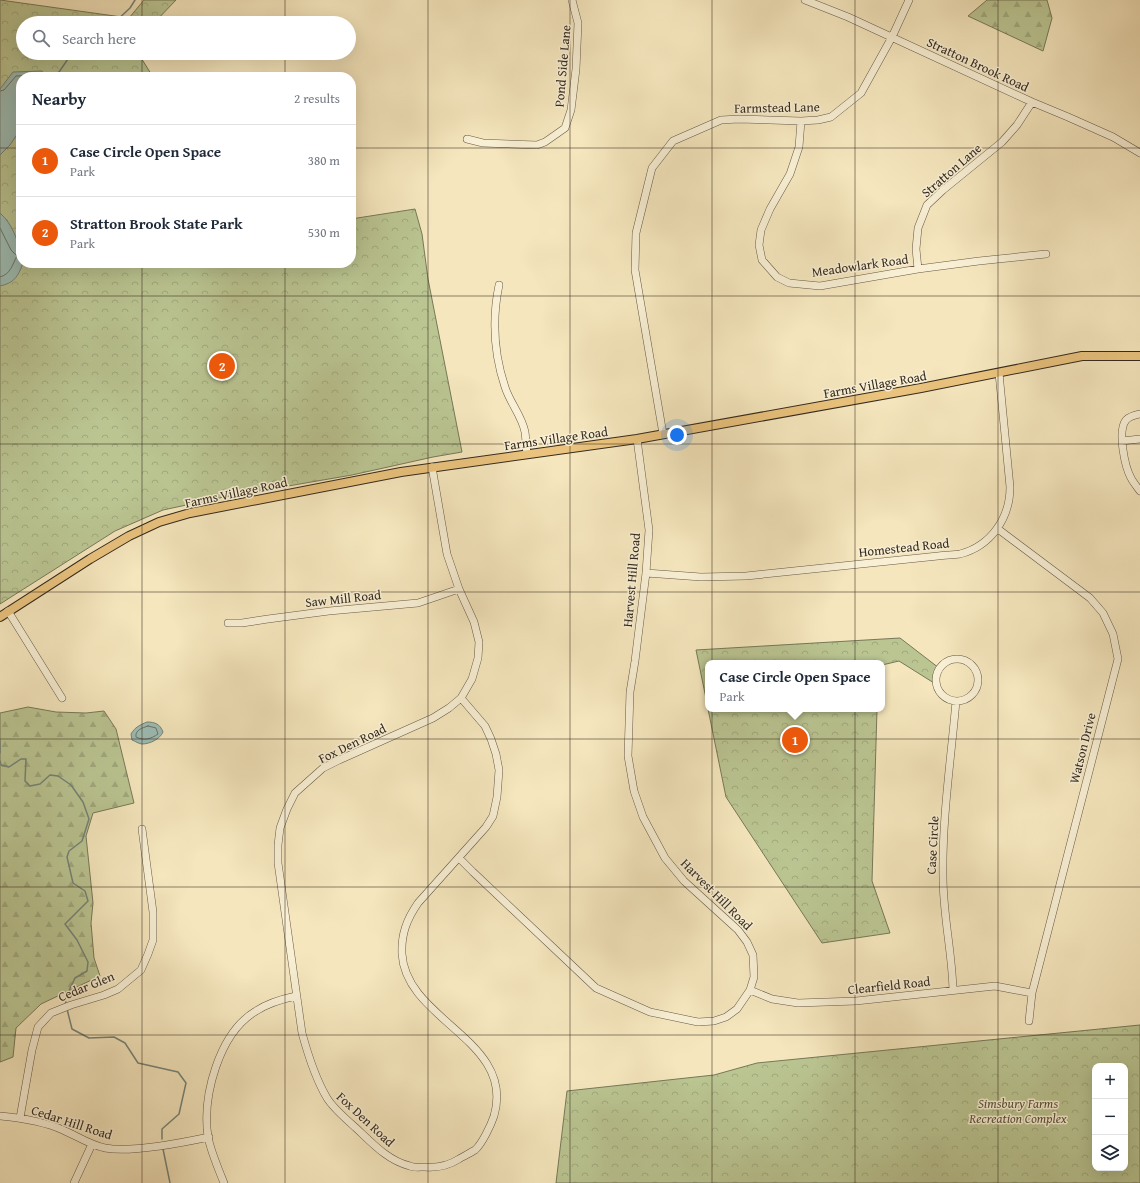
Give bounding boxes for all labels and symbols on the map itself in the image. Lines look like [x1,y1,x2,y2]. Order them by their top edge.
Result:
street label: Pond Side Lane [549,24,576,108]
street label: Stratton Brook Road [924,32,1032,96]
street label: Farmstead Lane [734,97,820,118]
street label: Stratton Lane [917,139,986,202]
street label: Meadowlark Road [811,249,910,282]
pin: 2 [209,351,235,381]
street label: Farms Village Road [822,366,928,403]
street label: Farms Village Road [503,422,609,455]
your location [667,425,687,445]
street label: Farms Village Road [183,472,289,513]
street label: Harvest Hill Road [618,532,645,628]
street label: Homestead Road [858,533,950,562]
street label: Saw Mill Road [304,585,382,612]
street label: Watson Drive [1065,711,1100,786]
street label: Fox Den Road [315,719,389,768]
pin: 1 [782,725,808,755]
street label: Case Circle [921,815,944,875]
street label: Harvest Hill Road [676,854,757,935]
street label: Cedar Glen [55,966,118,1006]
street label: Clearfield Road [847,972,931,999]
street label: Fox Den Road [332,1088,399,1151]
park label: Simsbury Farms Recreation Complex [968,1094,1067,1128]
street label: Cedar Hill Road [29,1100,115,1145]

